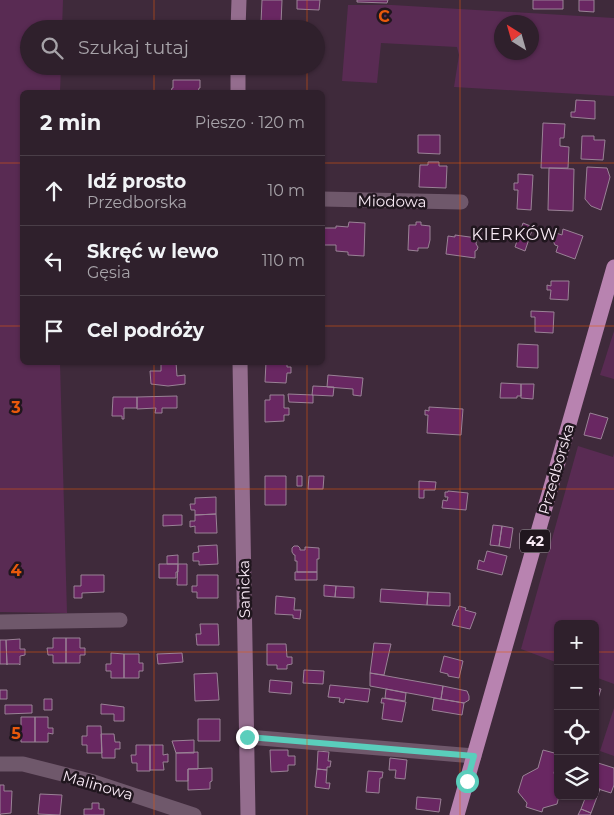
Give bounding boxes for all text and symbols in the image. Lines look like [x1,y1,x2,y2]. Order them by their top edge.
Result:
text: C [378,7,390,26]
north arrow [494,15,539,60]
search box [20,20,325,75]
icon: search [38,34,66,62]
text: Szukaj tutaj [78,36,189,59]
text: 2 min [40,110,101,135]
text: Pieszo · 120 m [195,113,305,132]
text: Idź prosto [87,170,186,193]
icon: ahead [40,177,68,205]
text: 10 m [267,181,305,200]
street label: Miodowa [357,191,427,211]
text: Przedborska [87,193,187,212]
district label: KIERKÓW [471,225,559,244]
text: Skręć w lewo [87,240,219,263]
icon: left [40,247,68,275]
text: 110 m [262,251,305,270]
text: Gęsia [87,263,131,282]
icon: arrive [40,317,68,345]
text: Cel podróży [87,319,204,342]
text: 3 [10,398,21,417]
street label: Przedborska [534,421,578,517]
road number: 42 [520,530,550,552]
street label: Sanicka [234,560,254,618]
text: 4 [10,561,22,580]
map controls [554,620,599,800]
button: + [554,620,599,665]
button: − [554,665,599,710]
button: locate [554,710,599,755]
text: 5 [11,724,21,743]
route end [236,726,259,749]
button: layers [554,755,599,800]
street label: Malinowa [61,766,135,804]
route start [456,770,479,793]

